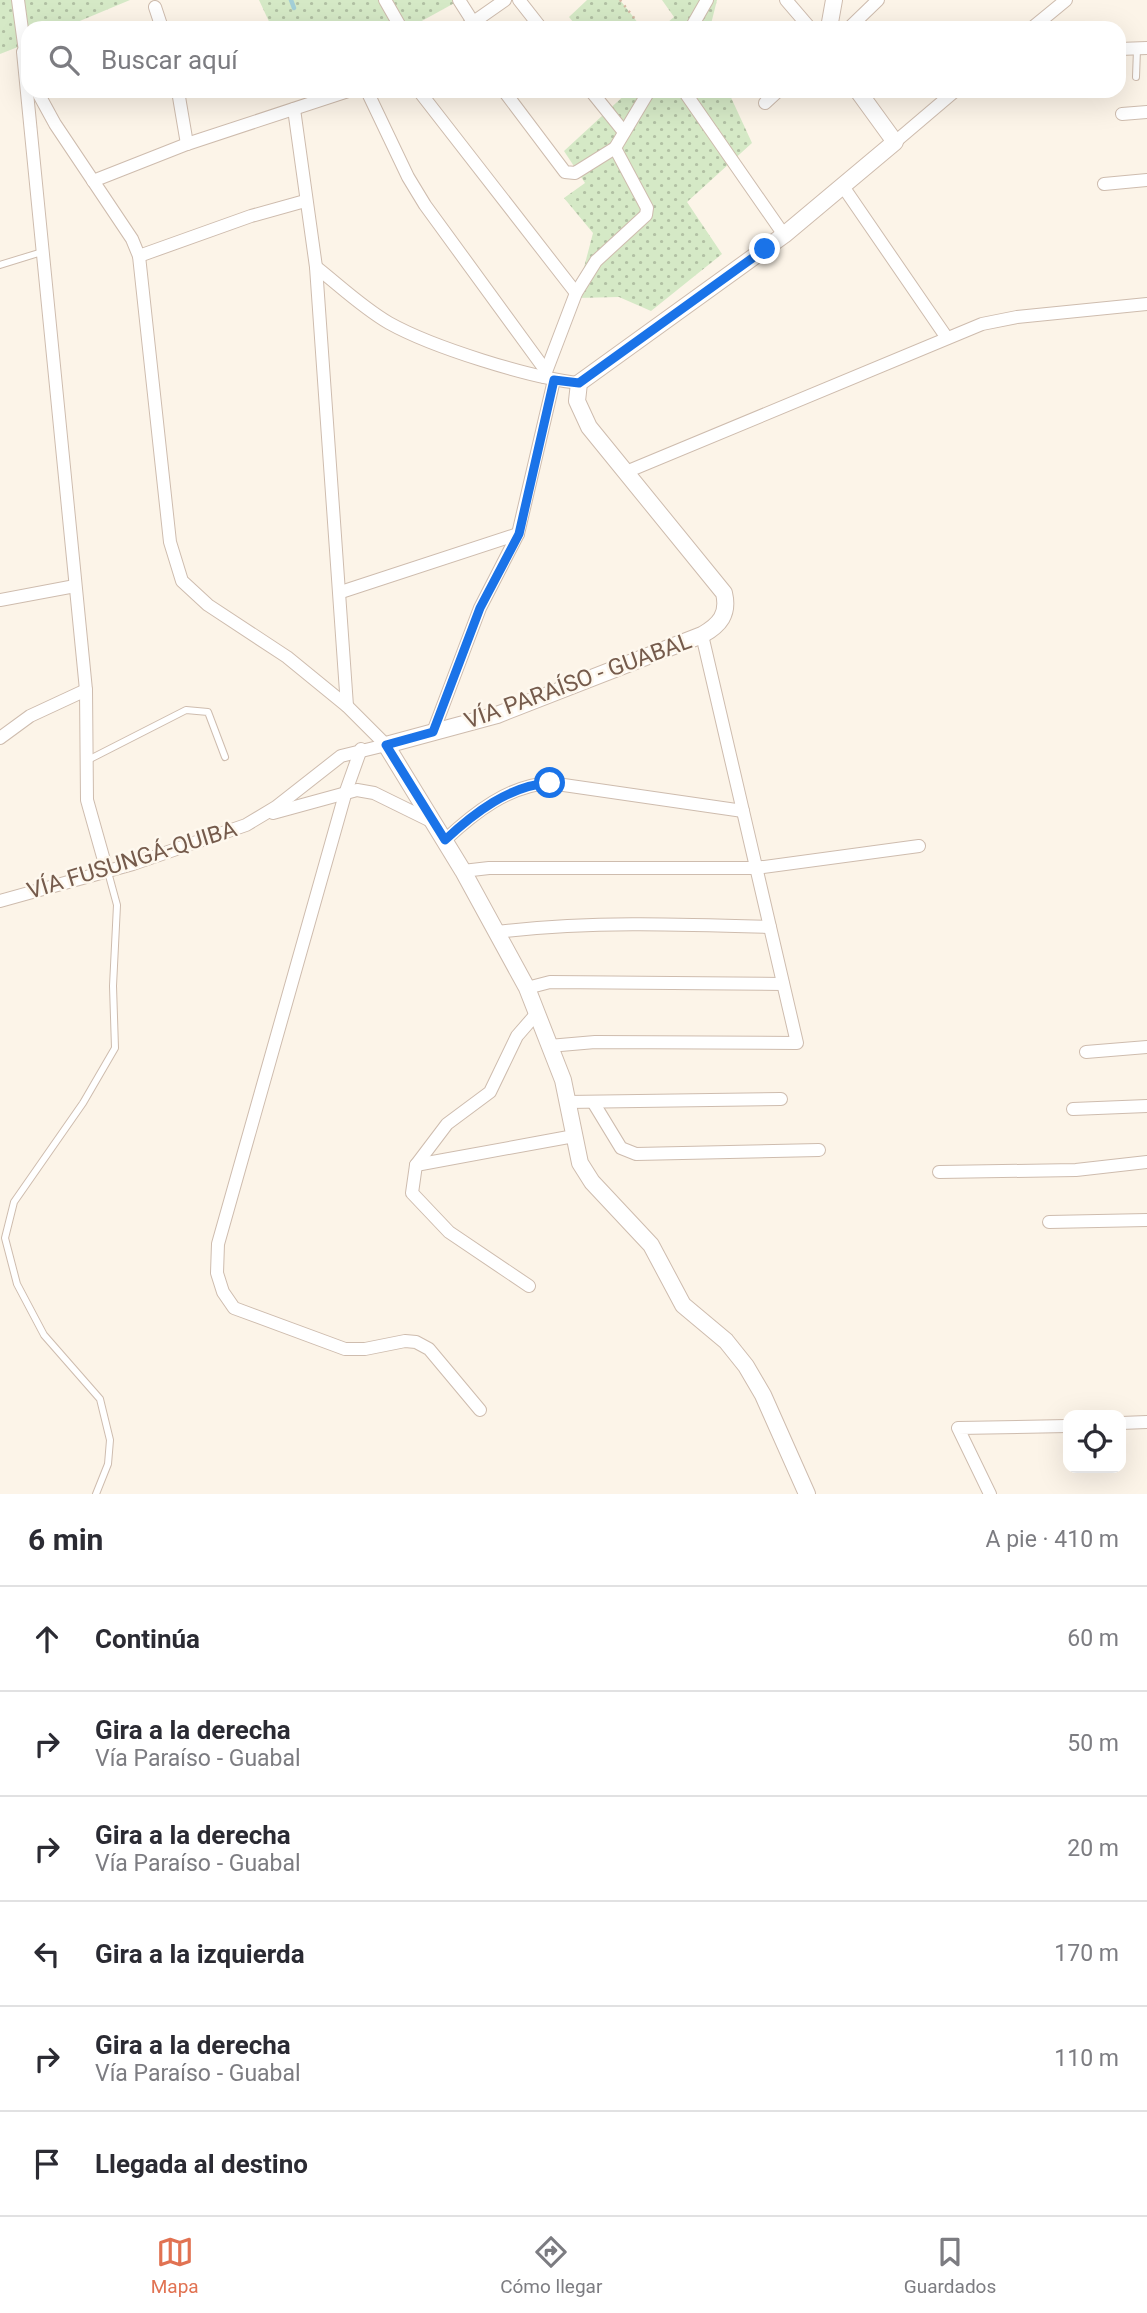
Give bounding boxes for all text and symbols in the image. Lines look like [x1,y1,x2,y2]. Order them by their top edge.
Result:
search box [21,21,1126,98]
icon: search [45,41,83,79]
text: Buscar aquí [101,45,238,75]
route end [749,233,780,264]
street label: VÍA PARAÍSO - GUABAL [461,626,695,735]
route start [534,767,565,798]
street label: VÍA FUSUNGÁ-QUIBA [24,814,240,905]
map controls [1063,1410,1126,1473]
button: locate [1063,1410,1126,1473]
text: 6 min [28,1522,103,1557]
text: A pie · 410 m [986,1526,1119,1553]
icon: ahead [28,1620,66,1658]
text: Continúa [95,1624,200,1654]
text: 60 m [1067,1625,1119,1652]
text: Gira a la derecha [95,1715,291,1745]
icon: right [28,1725,66,1763]
text: 50 m [1067,1730,1119,1757]
text: Vía Paraíso - Guabal [95,1745,301,1772]
text: Gira a la derecha [95,1820,291,1850]
icon: right [28,1830,66,1868]
text: 20 m [1067,1835,1119,1862]
text: Vía Paraíso - Guabal [95,1850,301,1877]
icon: left [28,1935,66,1973]
text: Gira a la izquierda [95,1939,305,1969]
text: 170 m [1054,1940,1119,1967]
text: Gira a la derecha [95,2030,291,2060]
icon: right [28,2040,66,2078]
text: 110 m [1054,2045,1119,2072]
text: Vía Paraíso - Guabal [95,2060,301,2087]
icon: arrive [28,2145,66,2183]
text: Llegada al destino [95,2149,308,2179]
tab: Mapa [151,2233,199,2298]
tab: Cómo llegar [500,2233,602,2298]
tab: Guardados [904,2233,996,2298]

